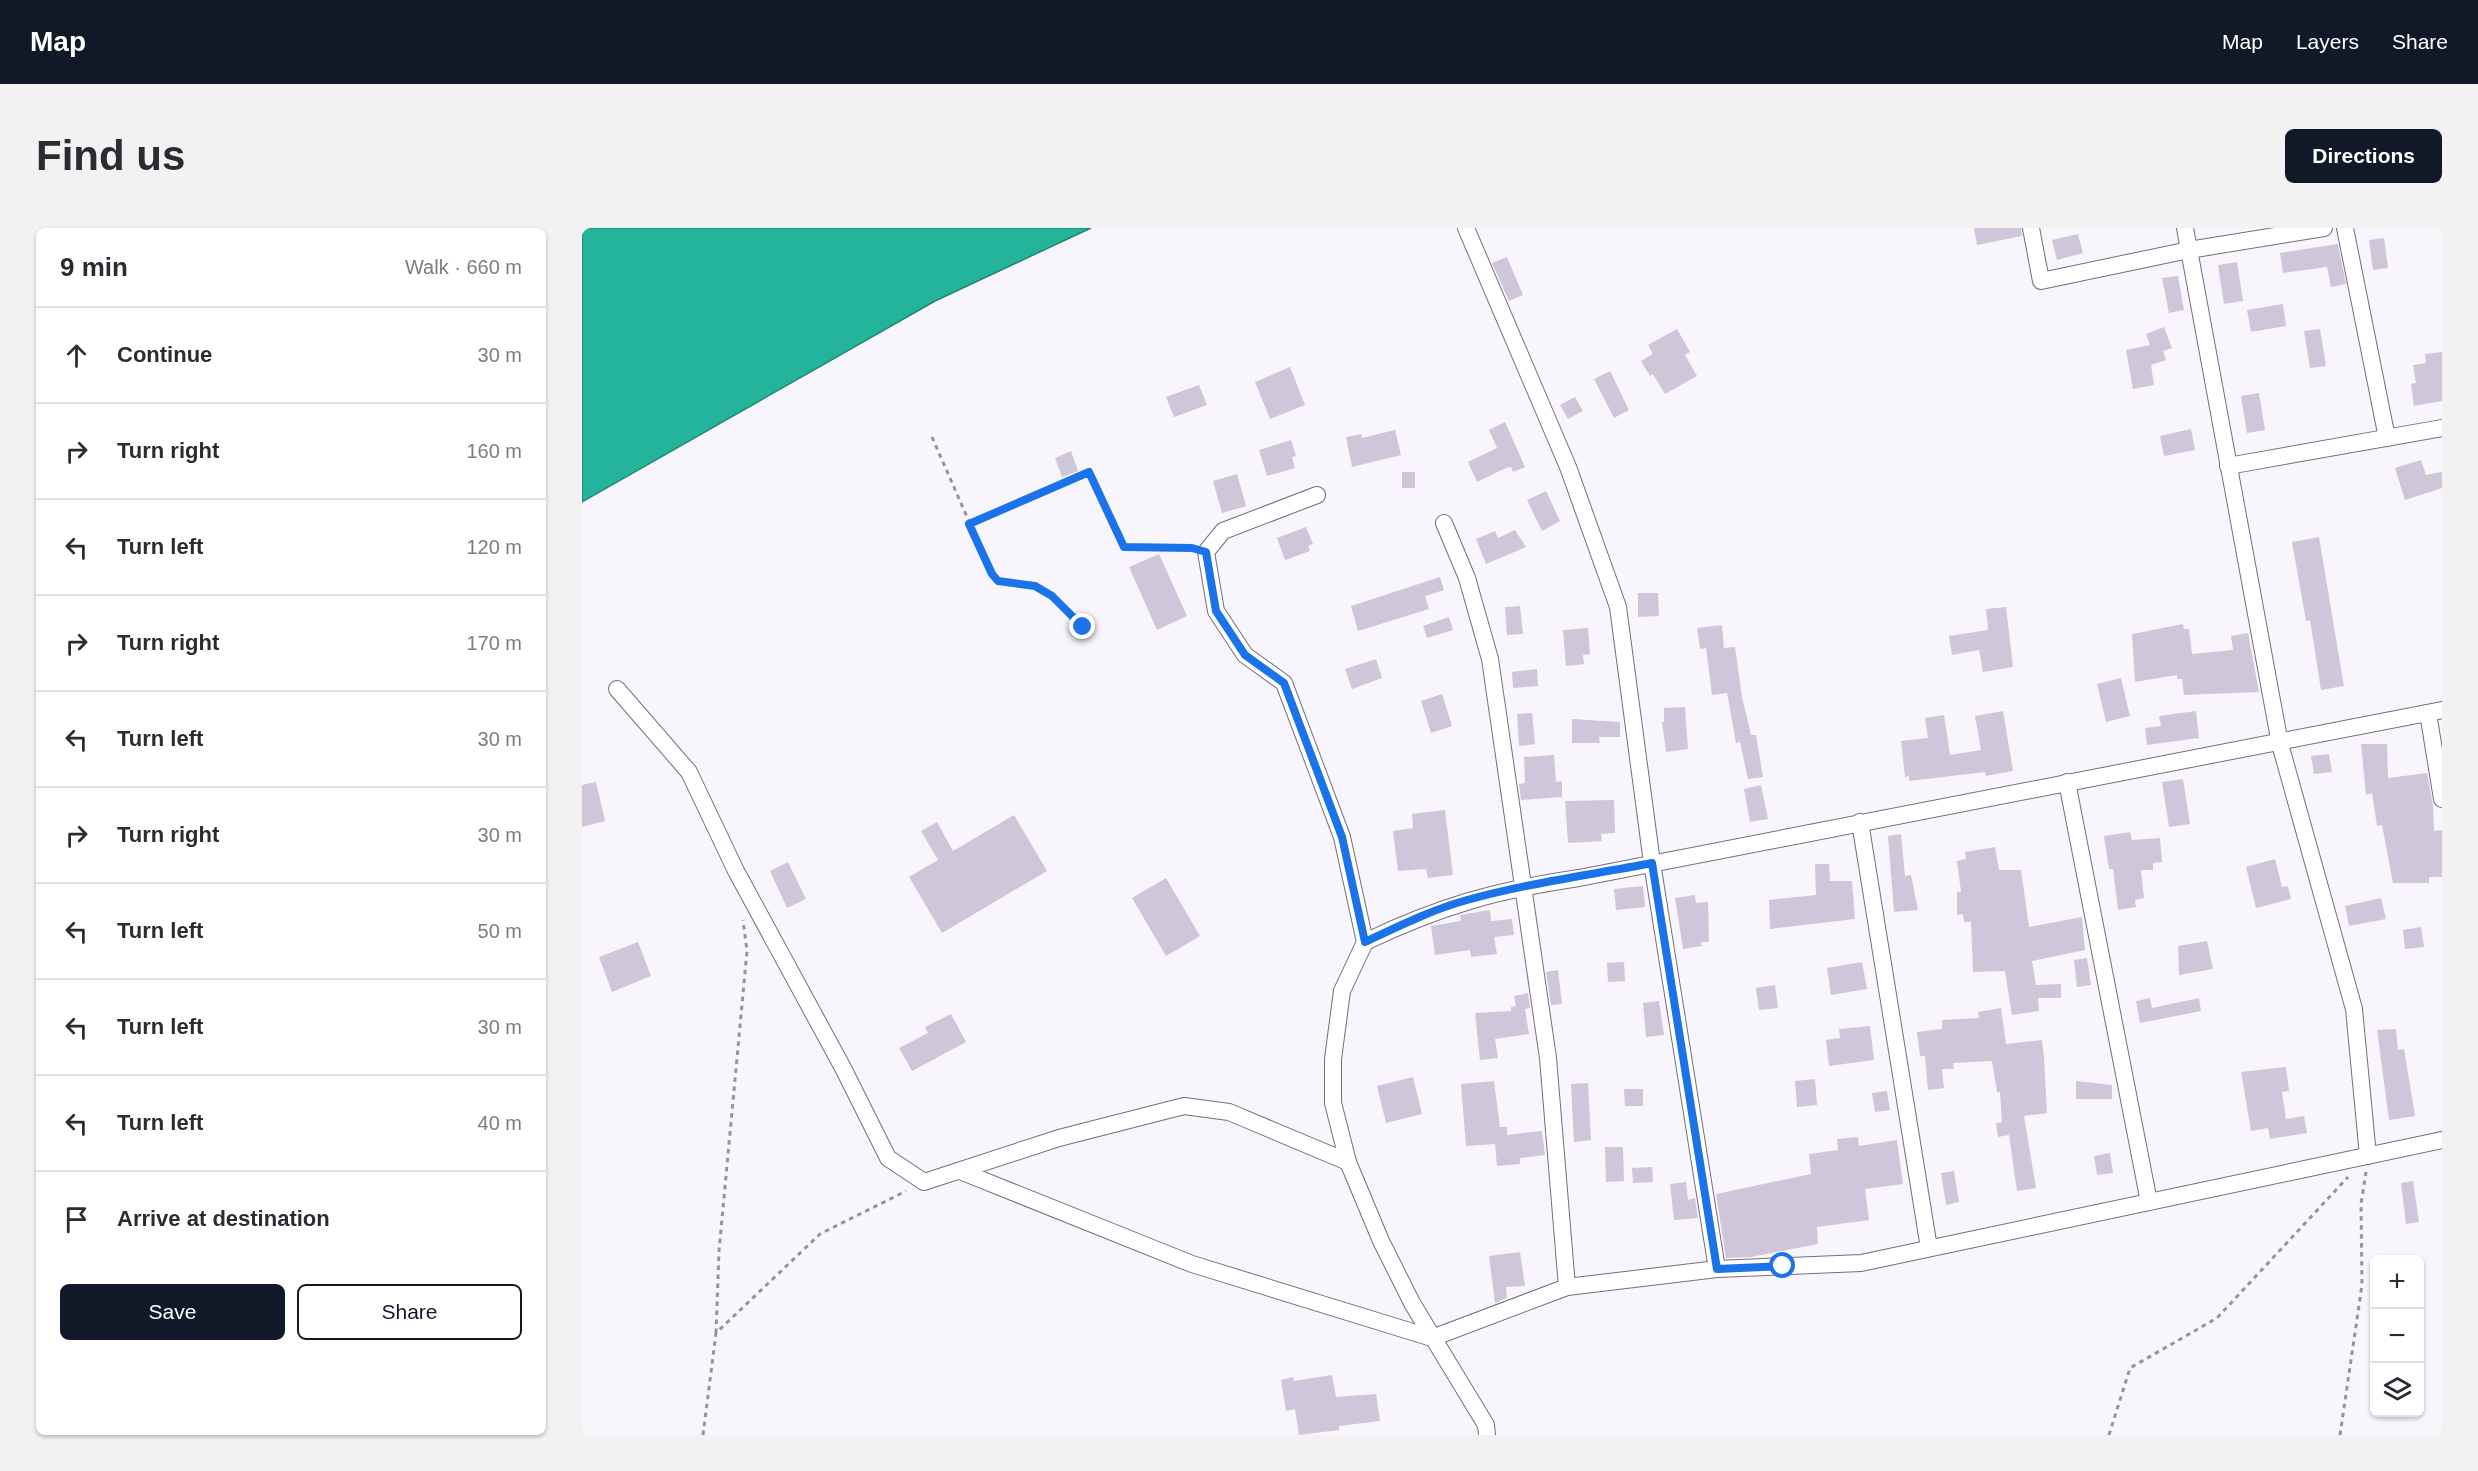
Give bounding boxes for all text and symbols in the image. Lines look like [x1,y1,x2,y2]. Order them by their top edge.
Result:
text: Map [30,26,86,57]
text: Map [2222,30,2263,53]
text: Layers [2296,30,2359,53]
text: Share [2392,30,2448,53]
button: Directions [2285,129,2442,183]
text: Find us [36,132,185,179]
text: 9 min [60,252,128,282]
text: Walk · 660 m [405,256,522,278]
icon: ahead [60,339,93,372]
text: Continue [117,342,212,367]
text: 30 m [478,344,522,366]
icon: right [60,435,93,468]
text: Turn right [117,438,219,463]
text: 160 m [466,440,522,462]
icon: left [60,531,93,564]
text: Turn left [117,534,203,559]
text: 120 m [466,536,522,558]
route end [1069,613,1095,639]
icon: right [60,627,93,660]
text: Turn right [117,630,219,655]
text: 170 m [466,632,522,654]
icon: left [60,723,93,756]
text: Turn left [117,726,203,751]
text: 30 m [478,728,522,750]
icon: right [60,819,93,852]
text: Turn right [117,822,219,847]
text: 30 m [478,824,522,846]
icon: left [60,915,93,948]
text: Turn left [117,918,203,943]
text: 50 m [478,920,522,942]
icon: left [60,1011,93,1044]
text: Turn left [117,1014,203,1039]
text: 30 m [478,1016,522,1038]
icon: left [60,1107,93,1140]
text: Turn left [117,1110,203,1135]
text: 40 m [478,1112,522,1134]
icon: arrive [60,1203,93,1236]
text: Arrive at destination [117,1206,330,1231]
route start [1769,1252,1795,1278]
map controls [2370,1255,2424,1417]
button: + [2370,1255,2424,1309]
button: Save [60,1284,285,1340]
button: Share [297,1284,522,1340]
button: − [2370,1309,2424,1363]
button: layers [2370,1363,2424,1417]

